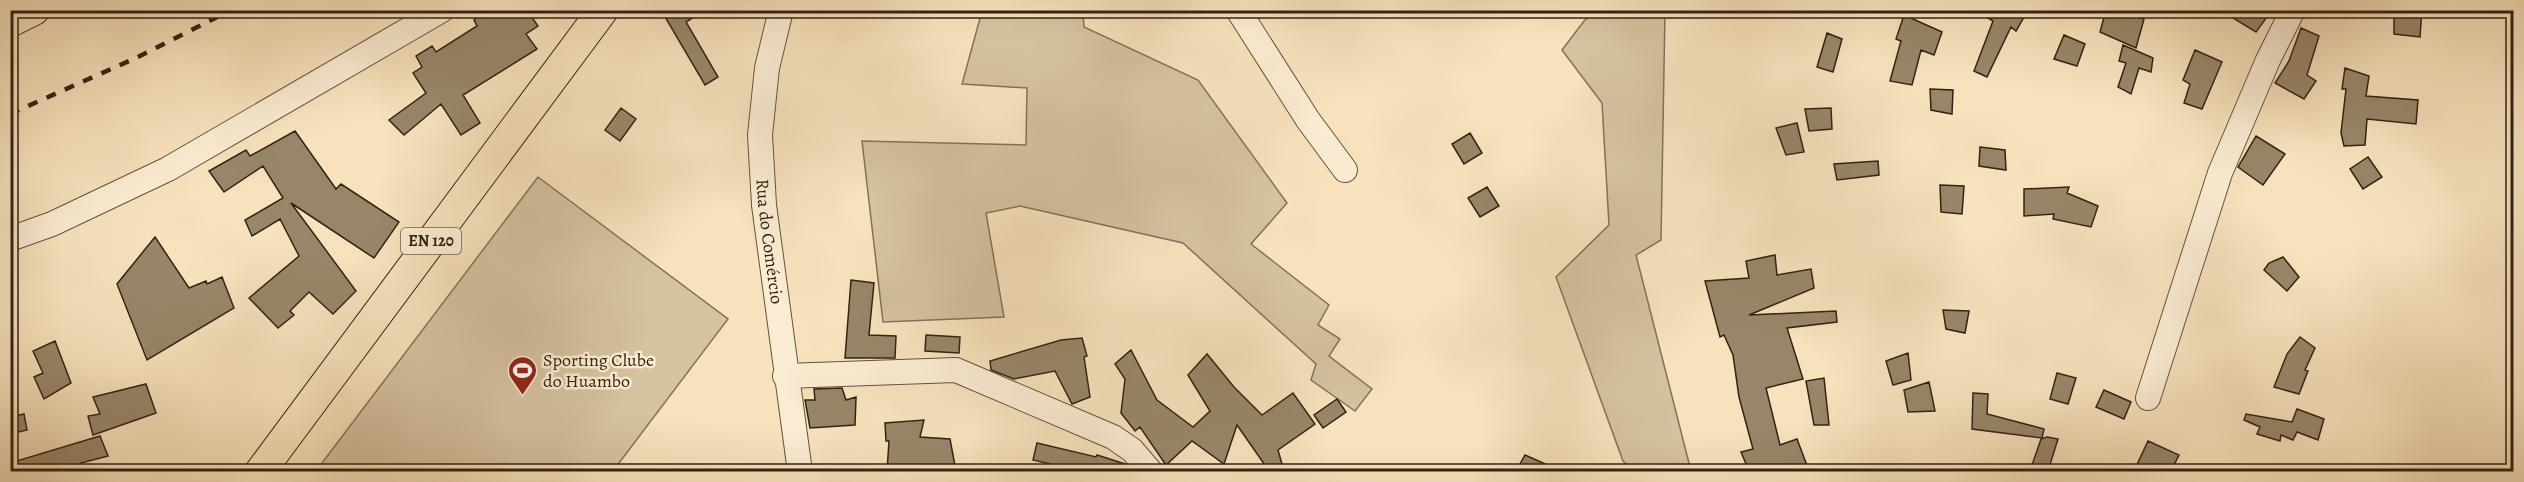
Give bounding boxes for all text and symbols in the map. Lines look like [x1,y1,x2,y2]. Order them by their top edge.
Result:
street label: Rua do Comércio [751,178,789,305]
road number: EN 120 [401,228,461,254]
place label: Sporting Clube do Huambo [543,348,654,393]
sports icon: Sporting Clube do Huambo [506,354,538,396]

